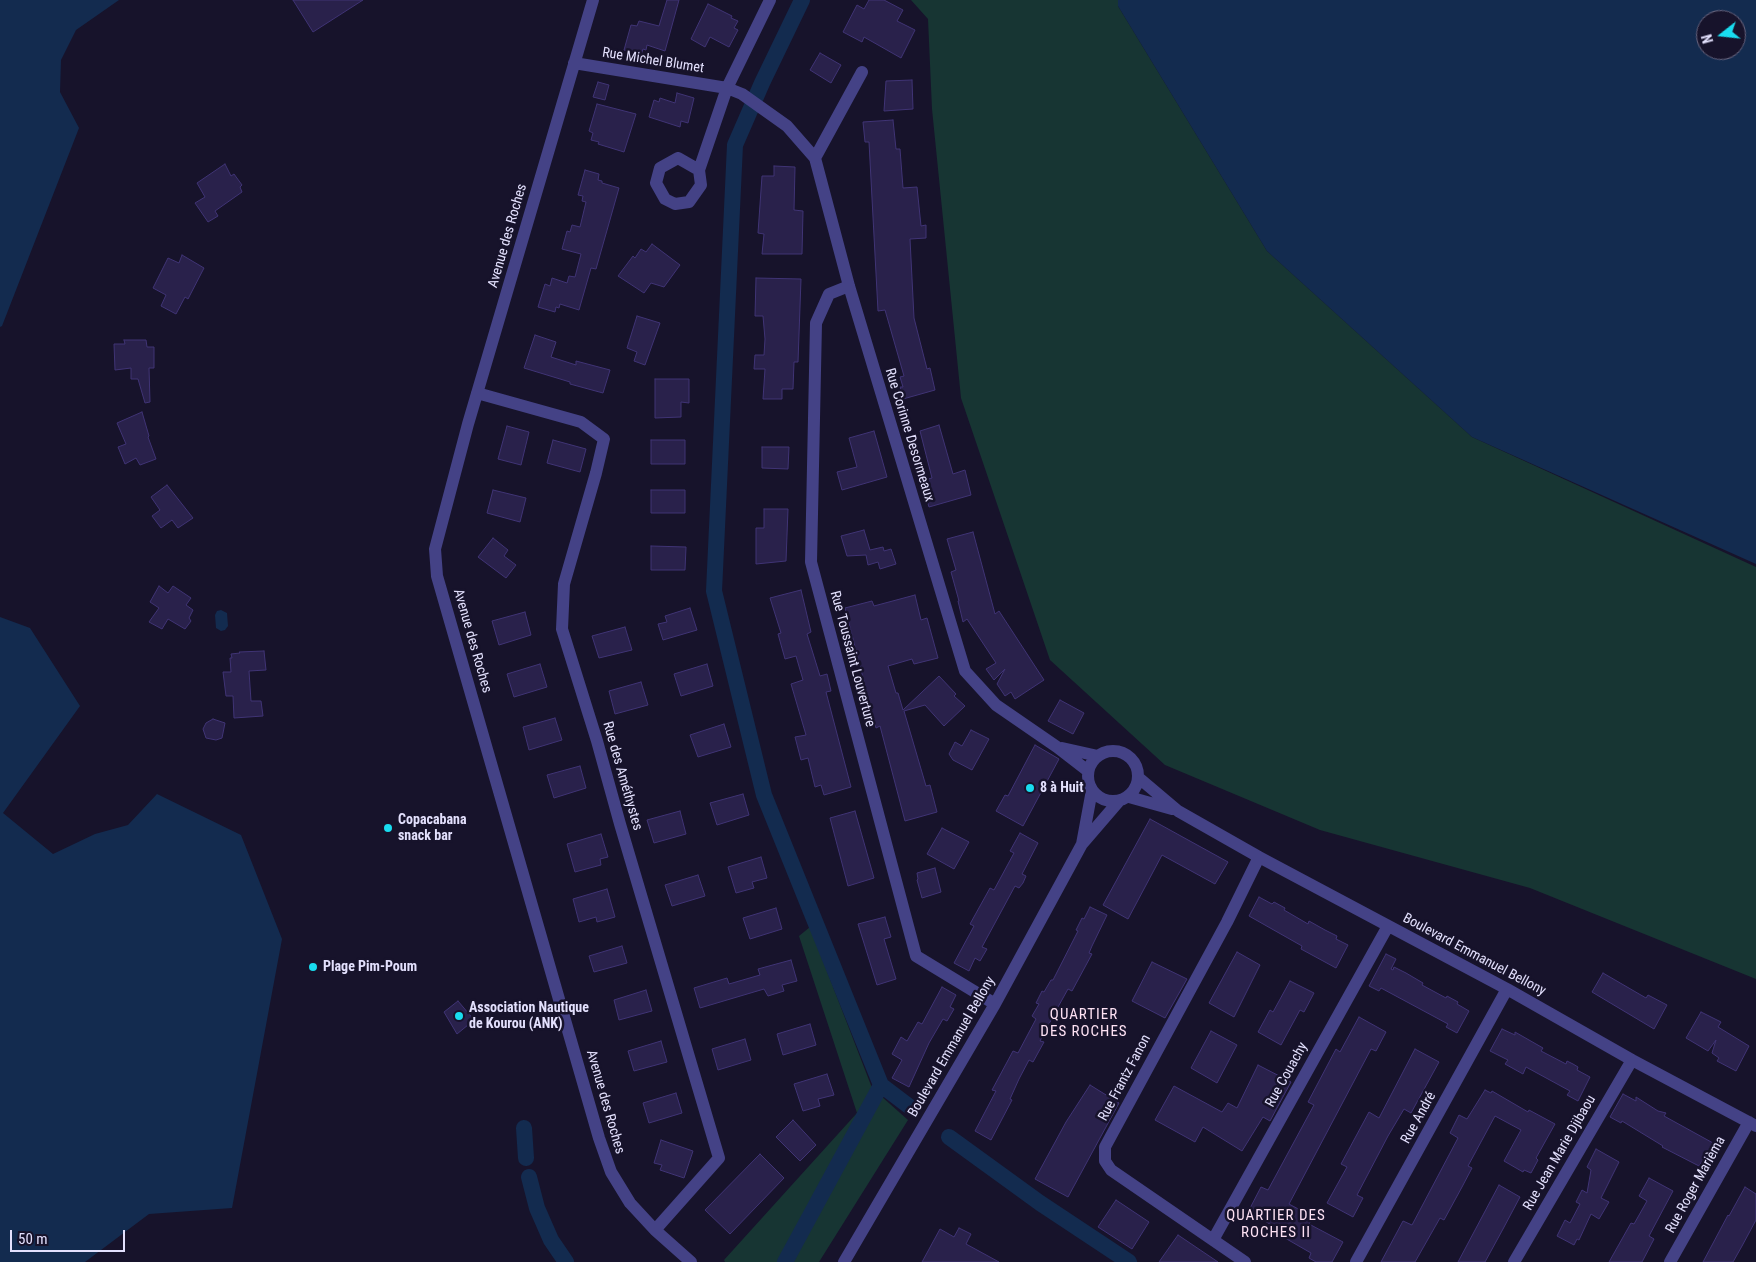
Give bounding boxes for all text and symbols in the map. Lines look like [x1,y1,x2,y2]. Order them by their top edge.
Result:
north arrow [1696,10,1746,60]
text: N [1699,33,1716,45]
street label: Rue Michel Blumet [601,45,705,77]
street label: Avenue des Roches [485,182,531,290]
street label: Rue Corinne Desormeaux [881,366,937,504]
street label: Avenue des Roches [449,587,495,695]
street label: Rue Toussaint Louverture [826,589,878,729]
street label: Rue des Améthystes [598,720,646,832]
place label: 8 à Huit [1040,780,1083,796]
marker: 8 à Huit [1024,782,1036,794]
place label: Copacabana snack bar [398,812,467,844]
marker: Copacabana snack bar [382,822,394,834]
street label: Boulevard Emmanuel Bellony [1400,910,1548,1000]
place label: Plage Pim-Poum [323,959,417,975]
marker: Plage Pim-Poum [307,961,319,973]
street label: Boulevard Emmanuel Bellony [905,974,999,1120]
place label: Association Nautique de Kourou (ANK) [469,1000,589,1032]
district label: QUARTIER DES ROCHES [1039,1006,1129,1041]
marker: Association Nautique de Kourou (ANK) [453,1010,465,1022]
street label: Rue Frantz Fanon [1095,1032,1155,1124]
street label: Rue Couachy [1262,1040,1312,1110]
street label: Avenue des Roches [582,1048,628,1156]
street label: Rue André [1398,1089,1440,1147]
street label: Rue Jean Marie Djibaou [1520,1092,1600,1214]
street label: Rue Roger Marièma [1662,1134,1730,1236]
district label: QUARTIER DES ROCHES II [1225,1207,1327,1242]
scale bar [12,1220,128,1252]
text: 50 m [18,1230,48,1248]

